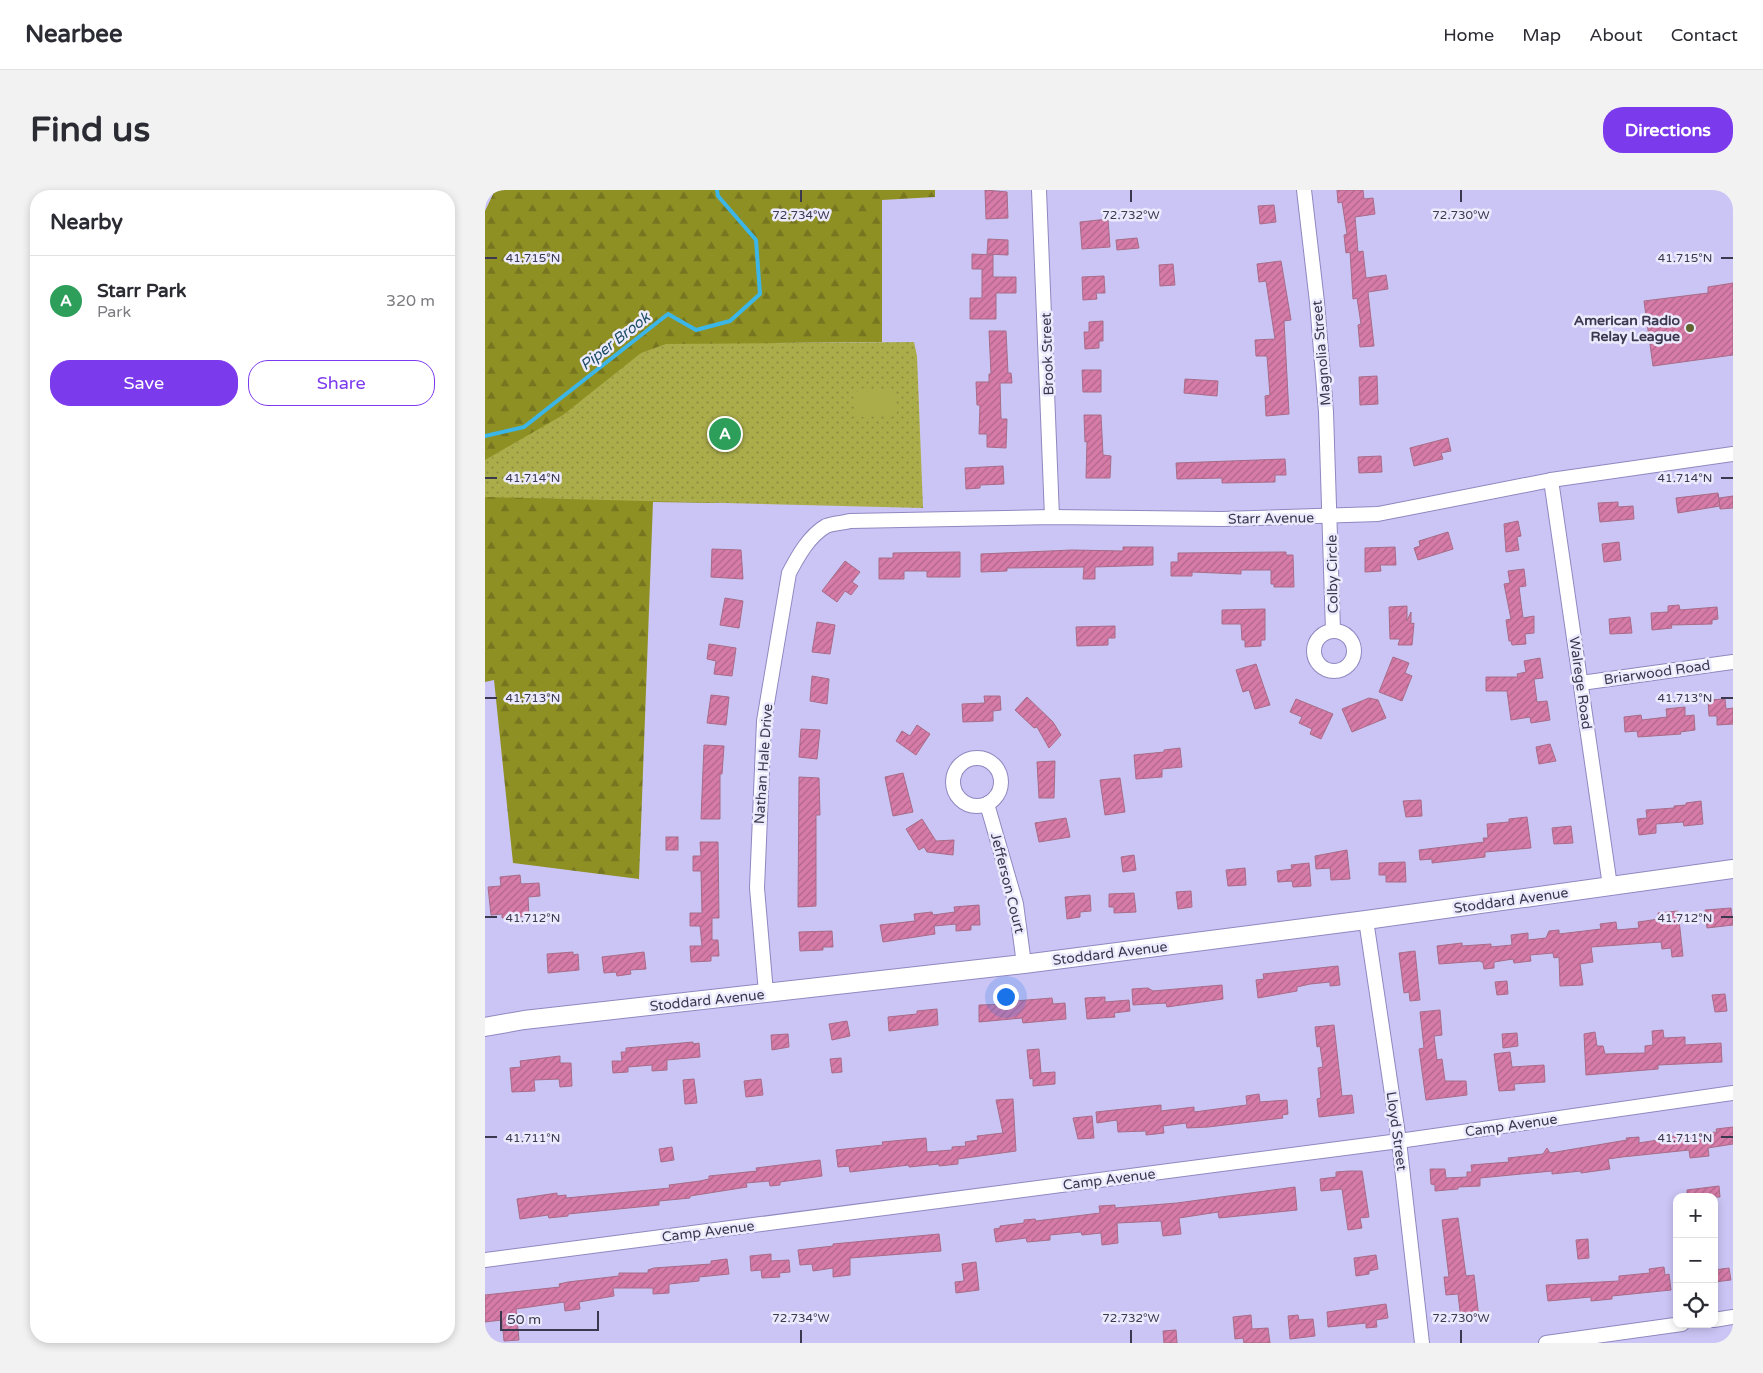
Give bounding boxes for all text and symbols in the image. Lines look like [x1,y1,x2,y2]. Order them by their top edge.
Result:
text: Nearbee [25,20,123,49]
text: Home [1443,24,1494,46]
text: Map [1522,24,1561,46]
text: About [1589,24,1643,46]
text: Contact [1671,24,1738,46]
button: Directions [1603,107,1733,153]
text: Find us [30,109,150,151]
text: 72.734°W [772,208,830,222]
text: 72.732°W [1102,208,1160,222]
text: 72.730°W [1432,208,1490,222]
text: Nearby [50,210,123,235]
text: 41.715°N [506,251,560,265]
text: 41.715°N [1658,251,1712,265]
text: Starr Park [97,280,186,302]
text: A [60,291,72,311]
text: 320 m [386,291,435,311]
street label: Magnolia Street [1308,299,1335,406]
text: Park [97,302,131,322]
water label: Piper Brook [577,307,655,374]
street label: Brook Street [1038,312,1057,396]
place label: American Radio Relay League [1574,312,1680,345]
marker: American Radio Relay League [1684,322,1696,334]
button: Save [50,360,238,406]
button: Share [248,360,435,406]
pin: A [709,415,741,453]
text: 41.714°N [506,471,560,485]
text: 41.714°N [1658,471,1712,485]
street label: Starr Avenue [1228,509,1314,528]
street label: Colby Circle [1323,534,1342,613]
street label: Walrege Road [1566,636,1595,731]
street label: Briarwood Road [1603,657,1711,688]
text: 41.713°N [506,691,560,705]
text: 41.713°N [1658,691,1712,705]
street label: Nathan Hale Drive [751,703,776,825]
street label: Jefferson Court [987,831,1028,936]
street label: Stoddard Avenue [1453,884,1569,917]
text: 41.712°N [506,911,560,925]
text: 41.712°N [1658,911,1712,925]
street label: Stoddard Avenue [1052,938,1168,969]
your location [993,984,1019,1010]
street label: Stoddard Avenue [649,986,765,1015]
street label: Lloyd Street [1383,1090,1411,1172]
street label: Camp Avenue [1464,1111,1558,1140]
text: 41.711°N [506,1131,560,1145]
text: 41.711°N [1658,1131,1712,1145]
street label: Camp Avenue [1062,1165,1156,1194]
map controls [1673,1193,1718,1328]
button: + [1673,1193,1718,1238]
street label: Camp Avenue [661,1217,755,1246]
button: − [1673,1238,1718,1283]
button: locate [1673,1283,1718,1328]
scale bar [500,1308,599,1331]
text: 50 m [507,1311,541,1328]
text: 72.734°W [772,1311,830,1325]
text: 72.732°W [1102,1311,1160,1325]
text: 72.730°W [1432,1311,1490,1325]

